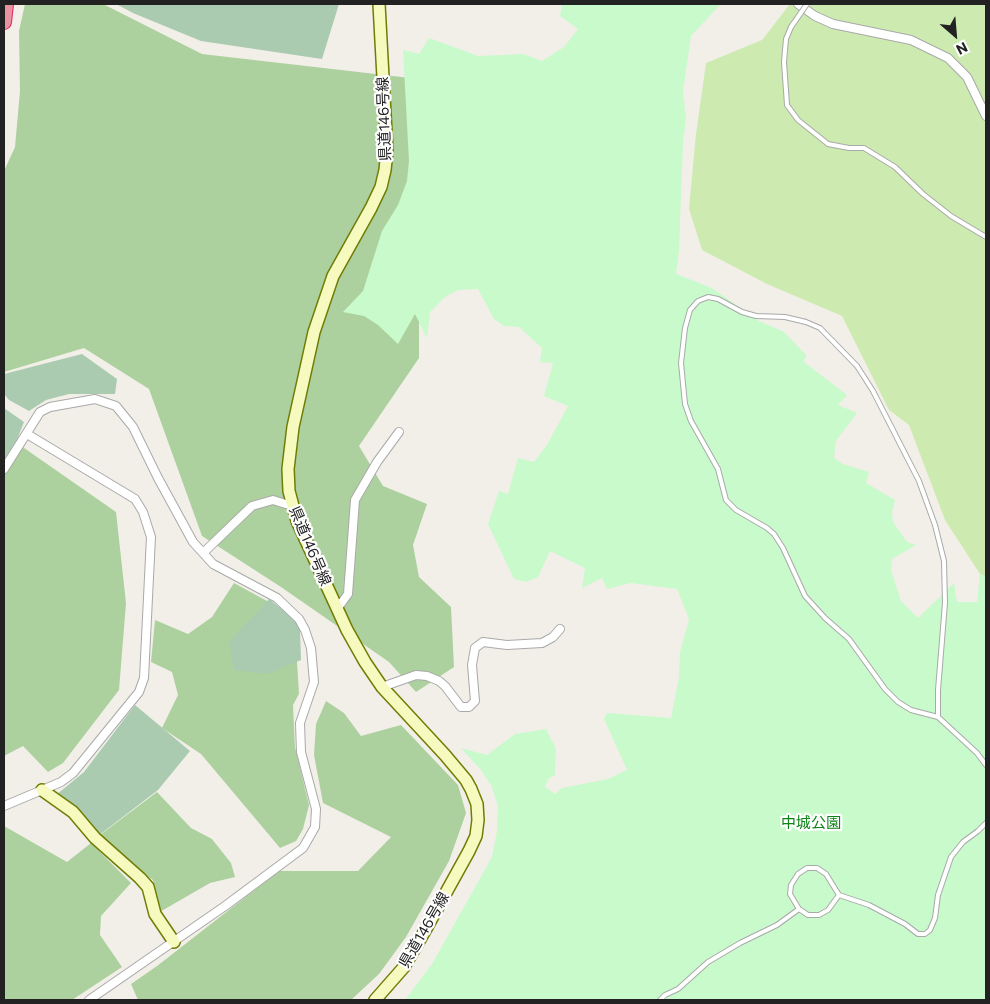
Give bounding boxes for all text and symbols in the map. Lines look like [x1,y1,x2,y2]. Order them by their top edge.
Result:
north arrow [930,10,980,60]
text: N [954,39,971,59]
street label: 県道146号線 [374,76,394,162]
street label: 県道146号線 [285,504,335,588]
park label: 中城公園 [781,814,841,832]
street label: 県道146号線 [395,889,453,971]

